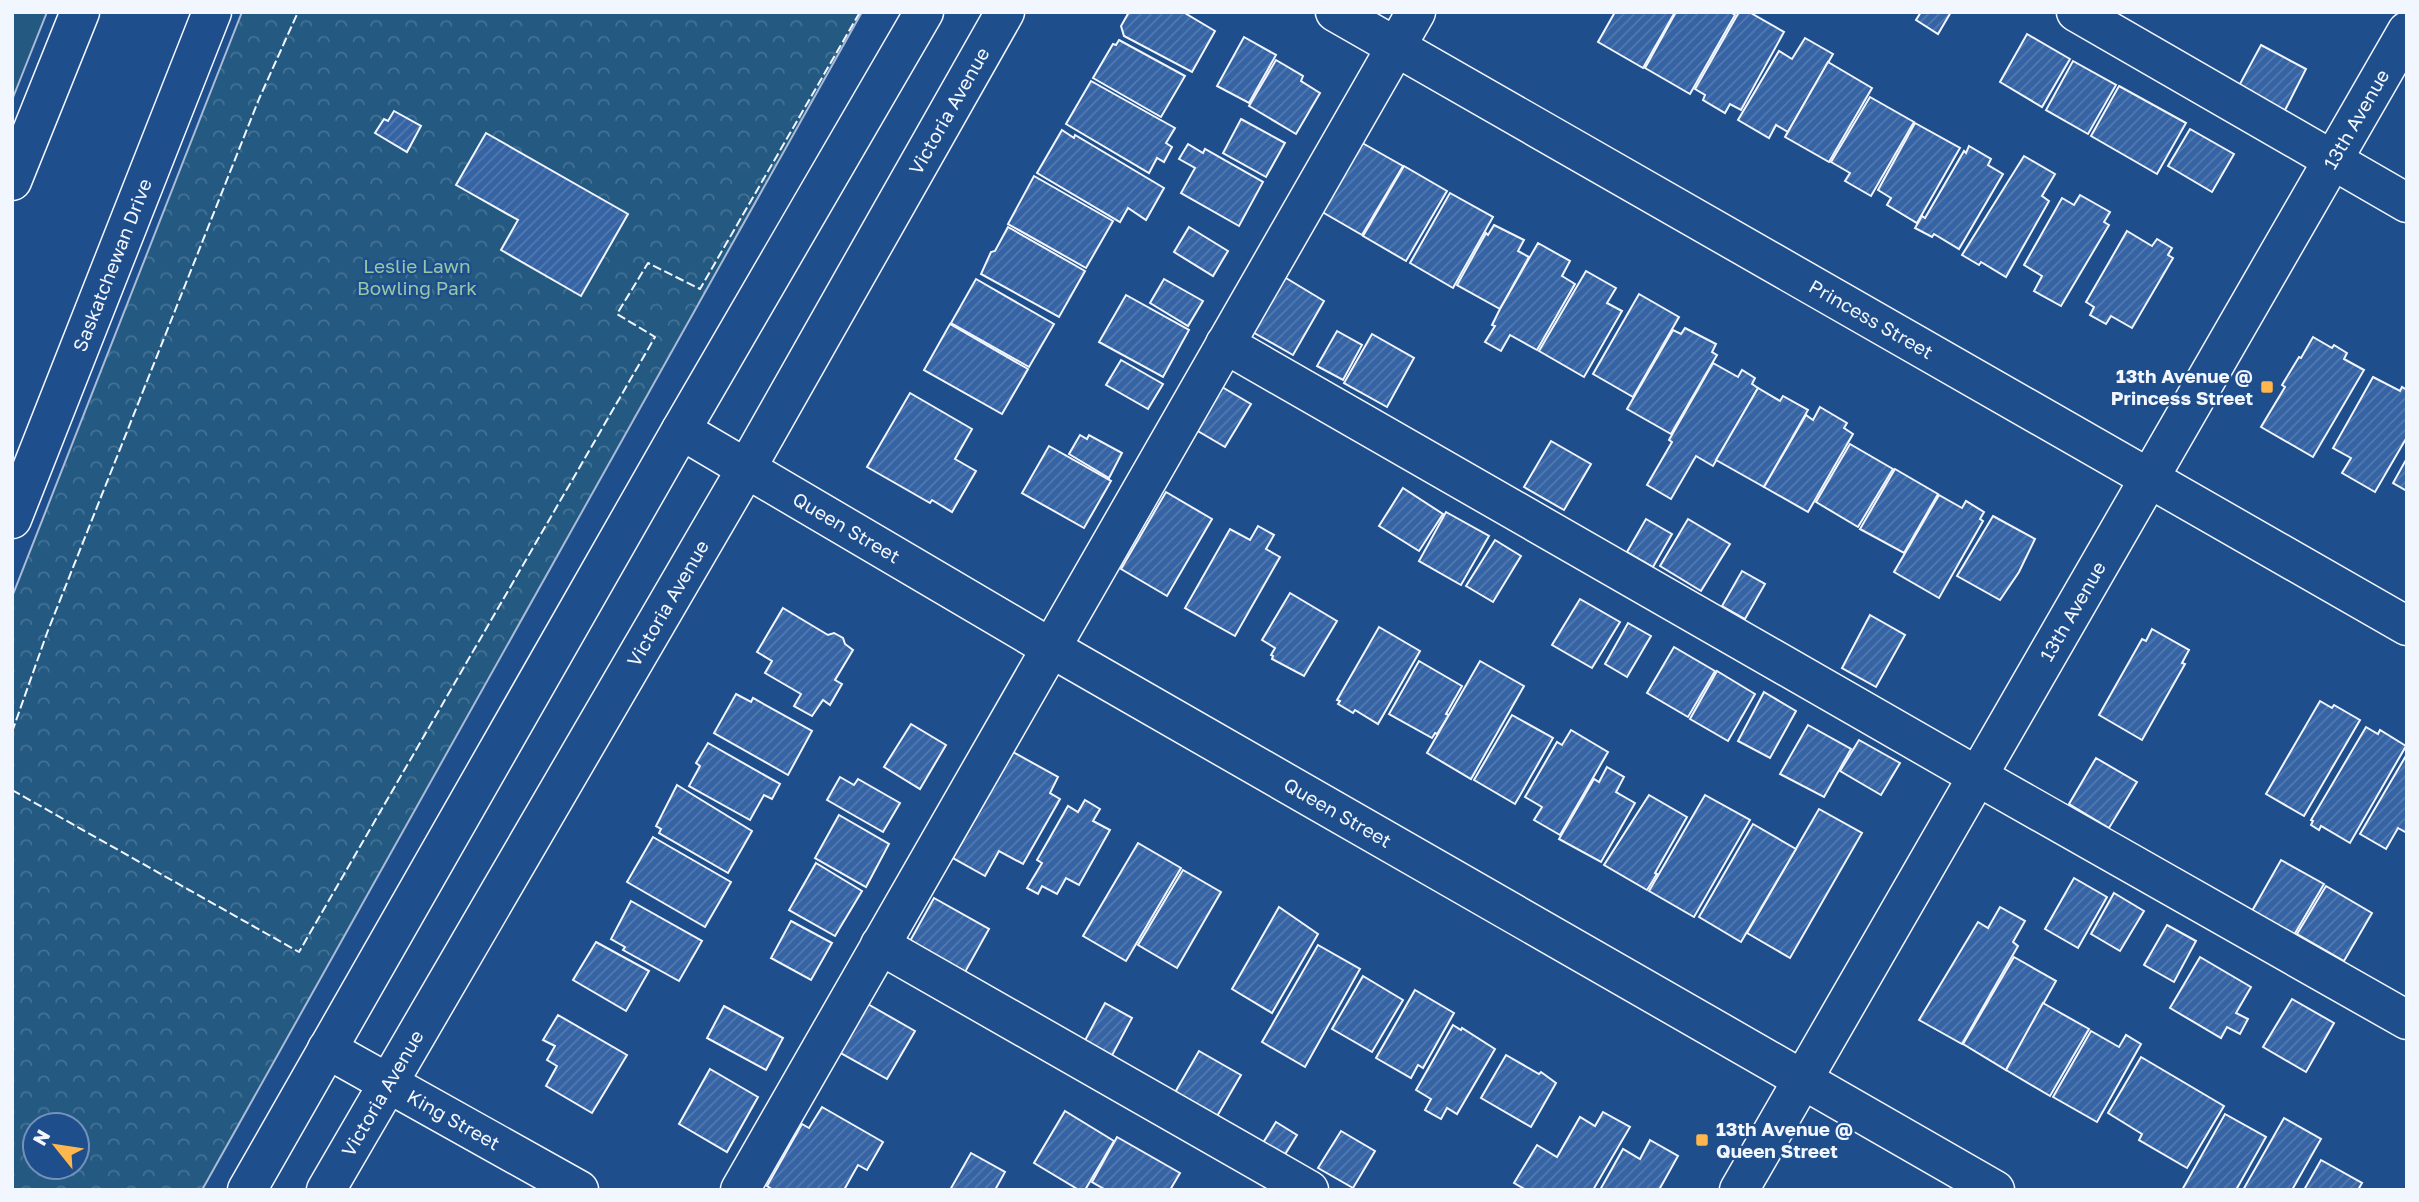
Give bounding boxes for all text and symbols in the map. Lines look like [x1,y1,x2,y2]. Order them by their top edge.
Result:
street label: Victoria Avenue [903,43,994,178]
street label: 13th Avenue [2318,65,2394,173]
street label: Saskatchewan Drive [67,175,156,355]
park label: Leslie Lawn Bowling Park [357,254,477,299]
street label: Princess Street [1805,274,1938,363]
place label: 13th Avenue @ Princess Street [2111,364,2253,409]
marker: 13th Avenue @ Princess Street [2259,379,2275,395]
street label: Queen Street [789,487,904,567]
street label: Victoria Avenue [622,536,713,670]
street label: 13th Avenue [2034,557,2110,665]
street label: Queen Street [1280,772,1396,852]
street label: Victoria Avenue [336,1026,428,1160]
street label: King Street [403,1084,504,1154]
north arrow [21,1111,91,1181]
place label: 13th Avenue @ Queen Street [1716,1117,1853,1162]
text: N [27,1125,54,1149]
marker: 13th Avenue @ Queen Street [1694,1132,1710,1148]

